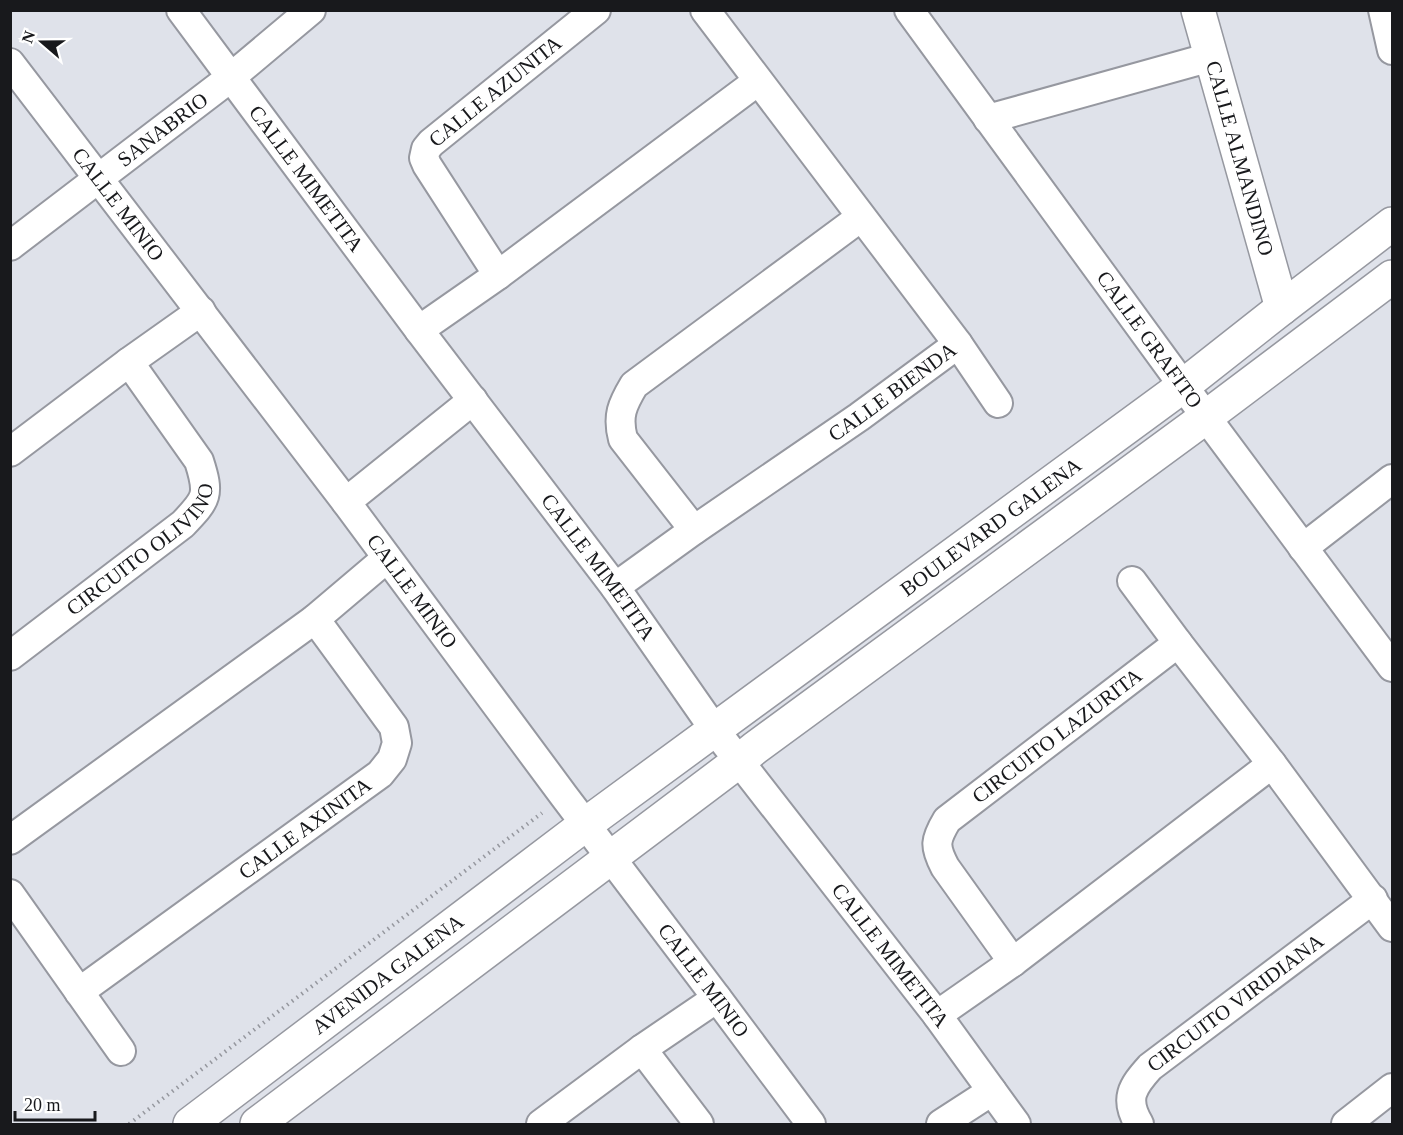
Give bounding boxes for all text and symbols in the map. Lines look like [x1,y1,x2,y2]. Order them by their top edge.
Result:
north arrow [12,12,72,72]
text: N [18,28,38,45]
street label: CALLE AZUNITA [424,30,567,152]
street label: CALLE ALMANDINO [1201,58,1279,258]
street label: SANABRIO [113,87,213,172]
street label: CALLE MIMETITA [244,101,369,257]
street label: CALLE MINIO [67,143,169,266]
street label: CALLE GRAFITO [1092,266,1207,413]
street label: CALLE BIENDA [824,337,962,446]
street label: BOULEVARD GALENA [896,452,1087,601]
street label: CIRCUITO OLIVINO [62,482,218,621]
street label: CALLE MIMETITA [536,489,661,646]
street label: CALLE MINIO [362,530,462,653]
street label: CIRCUITO LAZURITA [967,663,1147,808]
street label: CALLE AXINITA [234,772,376,884]
street label: CALLE MIMETITA [827,878,954,1033]
street label: AVENIDA GALENA [307,909,469,1039]
street label: CALLE MINIO [653,919,754,1042]
street label: CIRCUITO VIRIDIANA [1142,928,1329,1077]
scale bar [15,1084,94,1122]
text: 20 m [24,1095,61,1115]

